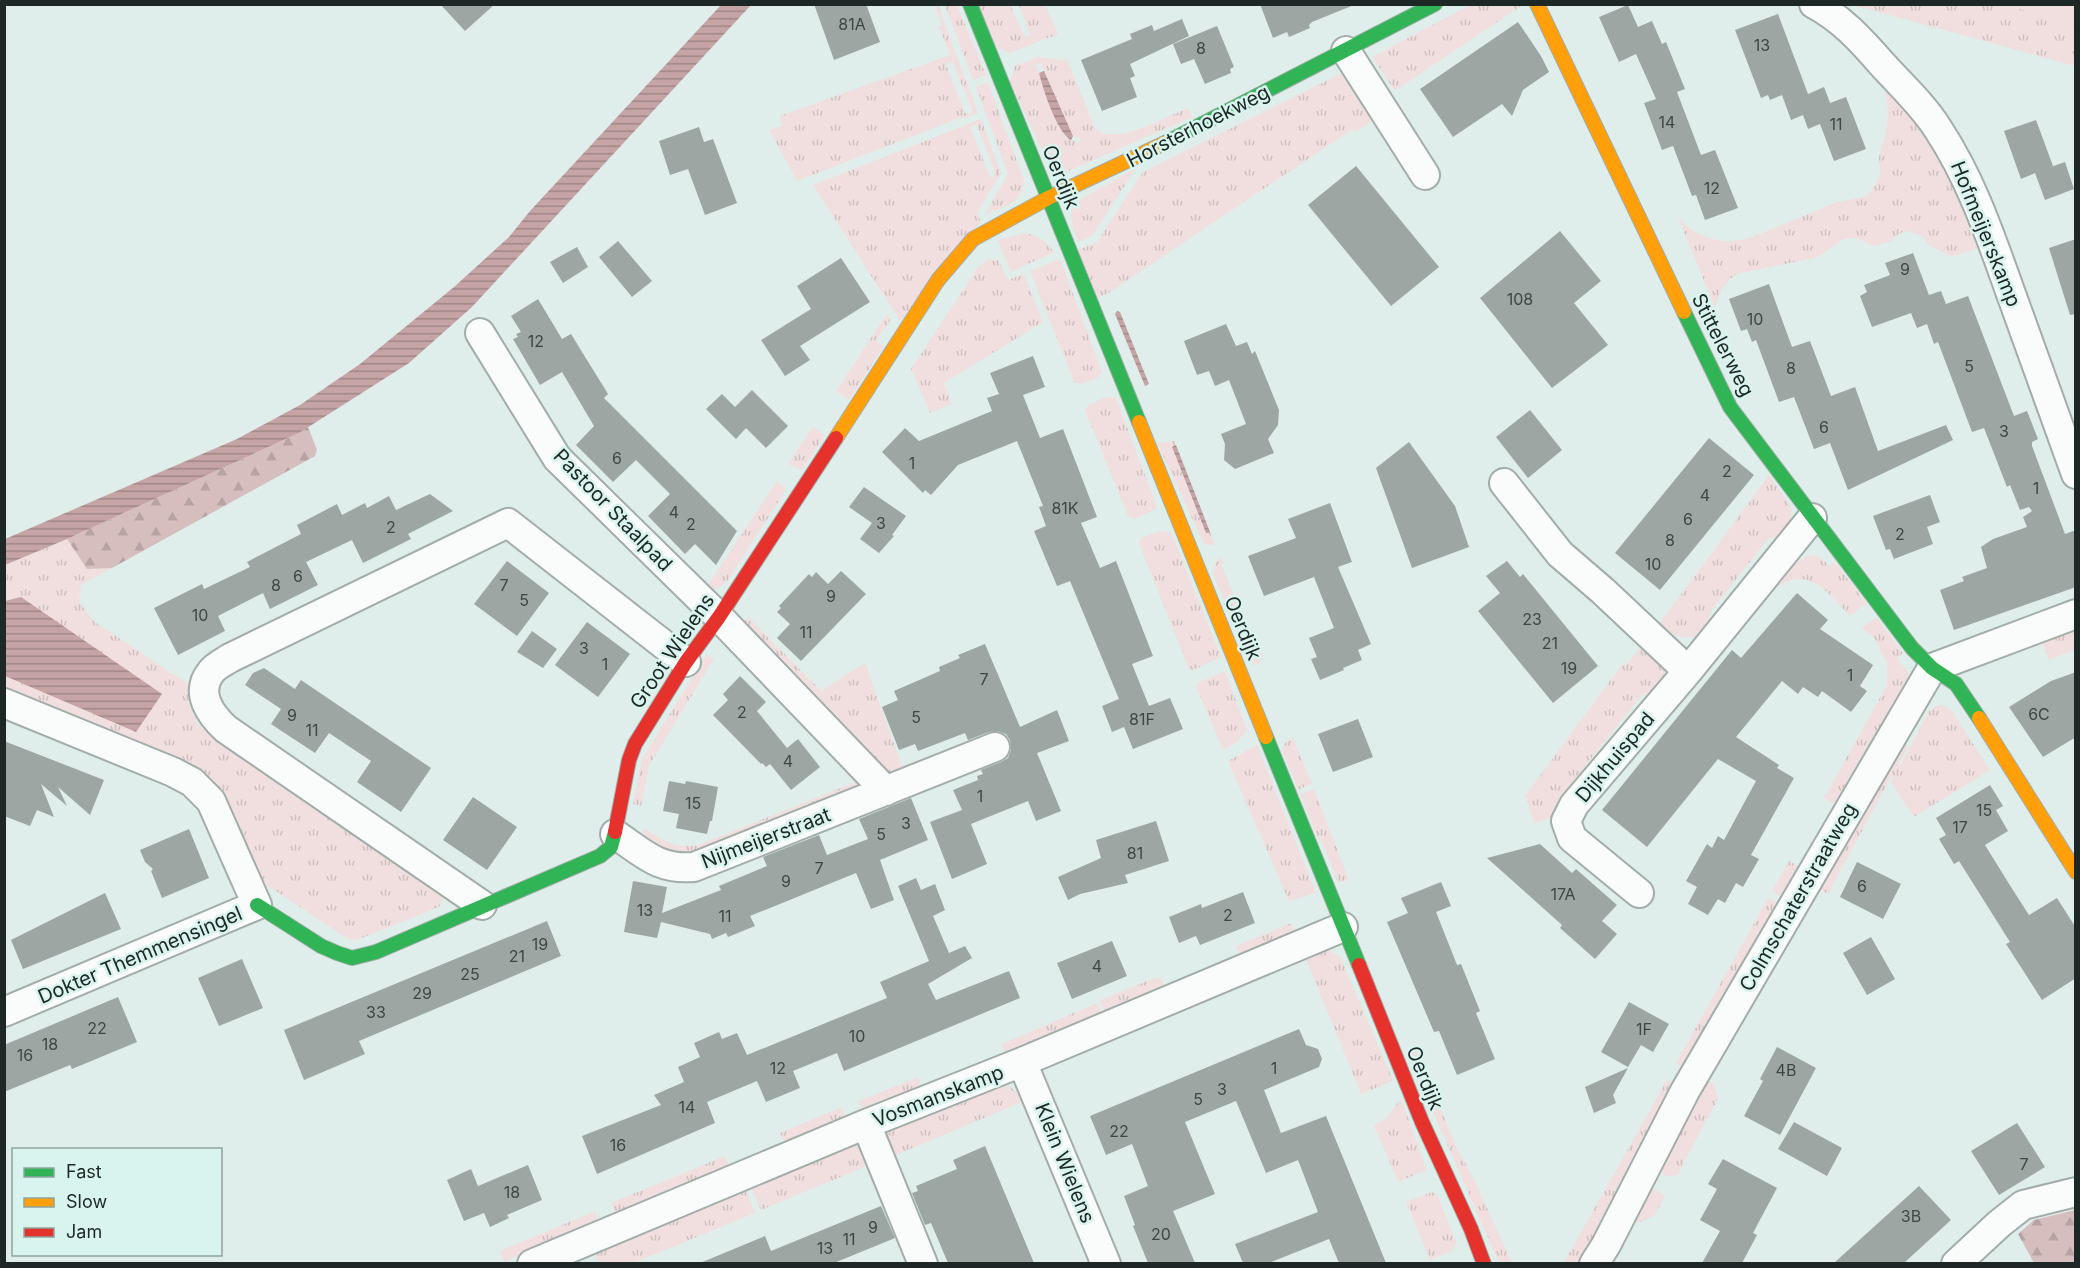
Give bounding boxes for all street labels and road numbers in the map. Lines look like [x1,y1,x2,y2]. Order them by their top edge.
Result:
street label: Horsterhoekweg [1123,80,1273,172]
street label: Oerdijk [1037,141,1085,213]
street label: Hofmeijerskamp [1946,158,2026,310]
street label: Stittelerweg [1687,289,1759,401]
street label: Pastoor Staalpad [549,444,677,576]
street label: Groot Wielens [625,589,719,713]
street label: Oerdijk [1219,592,1267,664]
street label: Dijkhuispad [1570,707,1660,807]
street label: Colmschaterstraatweg [1734,799,1862,995]
street label: Nijmeijerstraat [698,802,834,874]
street label: Dokter Themmensingel [34,901,246,1009]
street label: Oerdijk [1401,1042,1449,1114]
street label: Vosmanskamp [869,1060,1007,1132]
street label: Klein Wielens [1030,1099,1100,1227]

